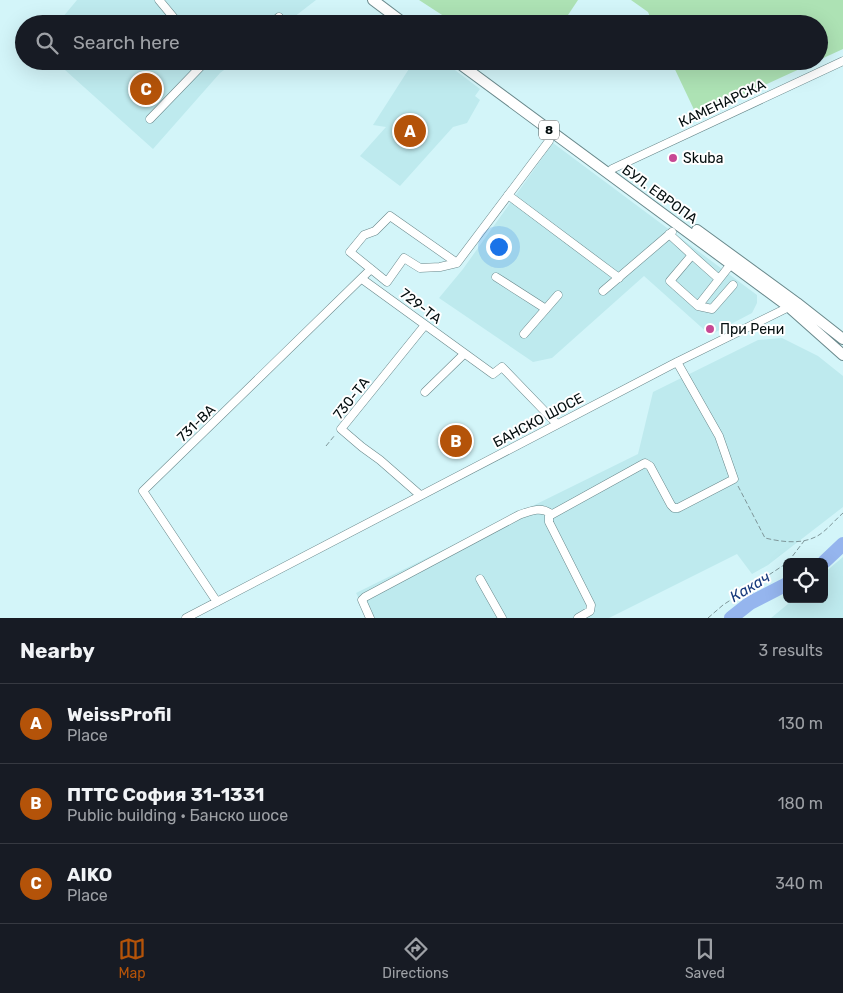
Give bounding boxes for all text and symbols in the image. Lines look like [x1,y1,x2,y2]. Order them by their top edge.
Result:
search box [15,15,828,70]
icon: search [33,29,61,57]
text: Search here [73,31,180,54]
pin: C [130,70,162,108]
street label: КАМЕНАРСКА [676,76,769,131]
pin: A [394,112,426,150]
road number: 8 [539,120,559,140]
place label: Skuba [683,150,723,167]
marker: Skuba [667,152,679,164]
street label: БУЛ. ЕВРОПА [619,161,701,228]
your location [486,234,512,260]
street label: 729-ТА [397,285,445,328]
place label: При Рени [720,321,784,338]
marker: При Рени [704,323,716,335]
street label: 730-ТА [330,373,373,423]
street label: БАНСКО ШОСЕ [490,390,586,451]
street label: 731-ВА [174,401,220,446]
pin: B [440,422,472,460]
map controls [783,558,828,603]
button: locate [783,558,828,603]
water label: Какач [727,568,774,606]
text: Nearby [20,638,95,663]
text: 3 results [758,641,823,660]
text: WeissProfil [67,703,171,726]
text: A [30,714,42,733]
text: 130 m [778,714,823,733]
text: Place [67,726,108,745]
text: ПТТС София 31-1331 [67,783,264,806]
text: B [30,794,42,813]
text: 180 m [778,794,823,813]
text: Public building · Банско шосе [67,806,288,825]
text: AIKO [67,863,112,886]
text: C [30,874,42,893]
text: 340 m [775,874,823,893]
text: Place [67,886,108,905]
tab: Map [118,935,146,982]
tab: Directions [382,935,449,982]
tab: Saved [685,935,725,982]

